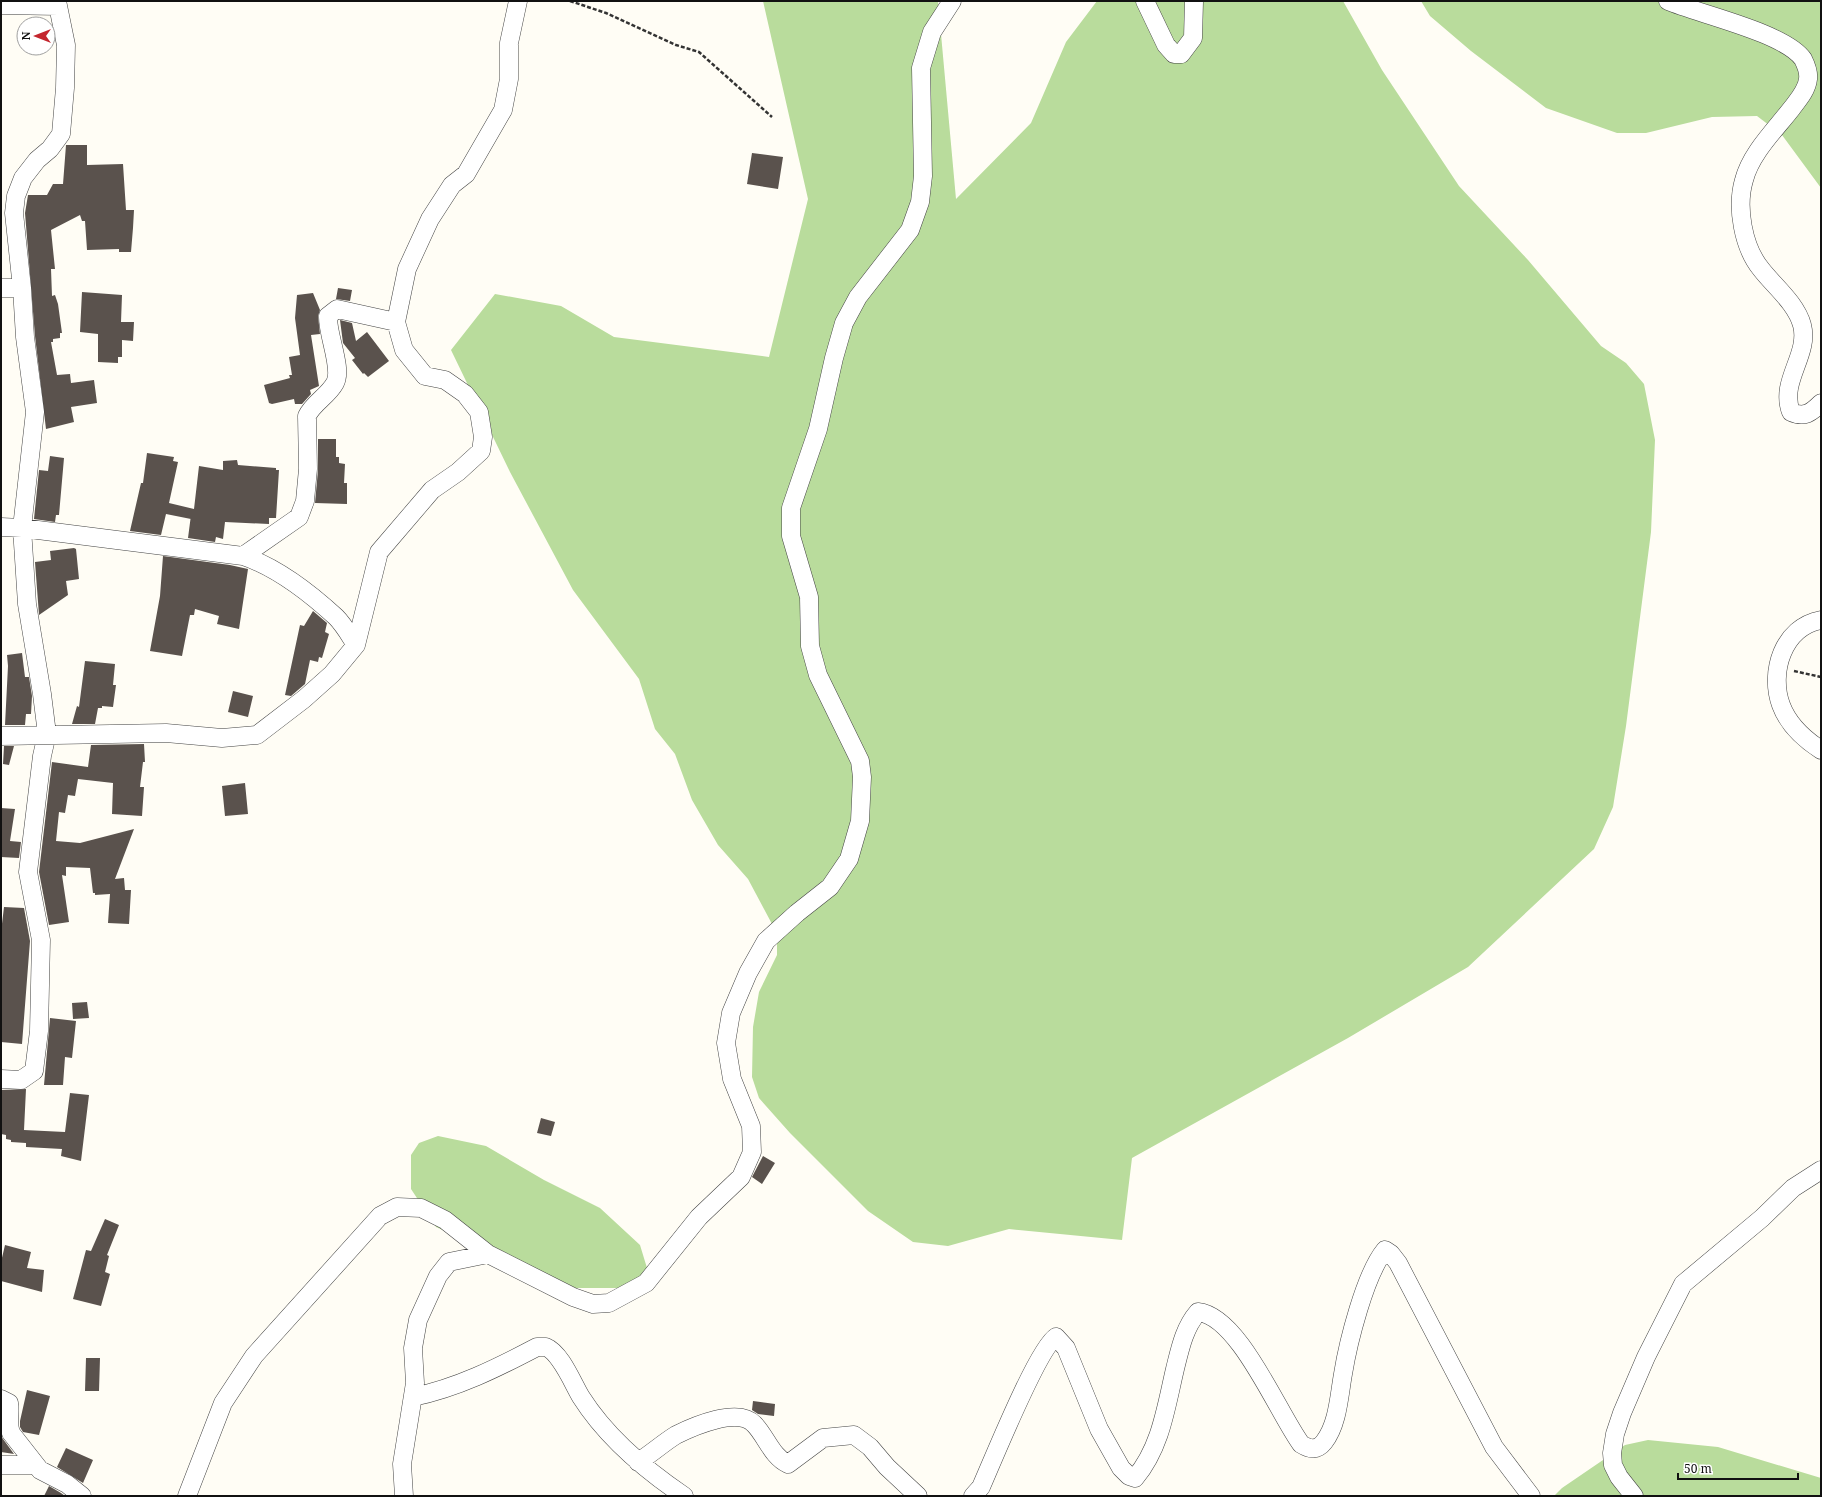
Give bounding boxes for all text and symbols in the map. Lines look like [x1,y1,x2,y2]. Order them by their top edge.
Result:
north arrow [16,16,56,56]
text: N [18,31,33,40]
scale bar [1678,1455,1798,1481]
text: 50 m [1684,1460,1712,1477]

